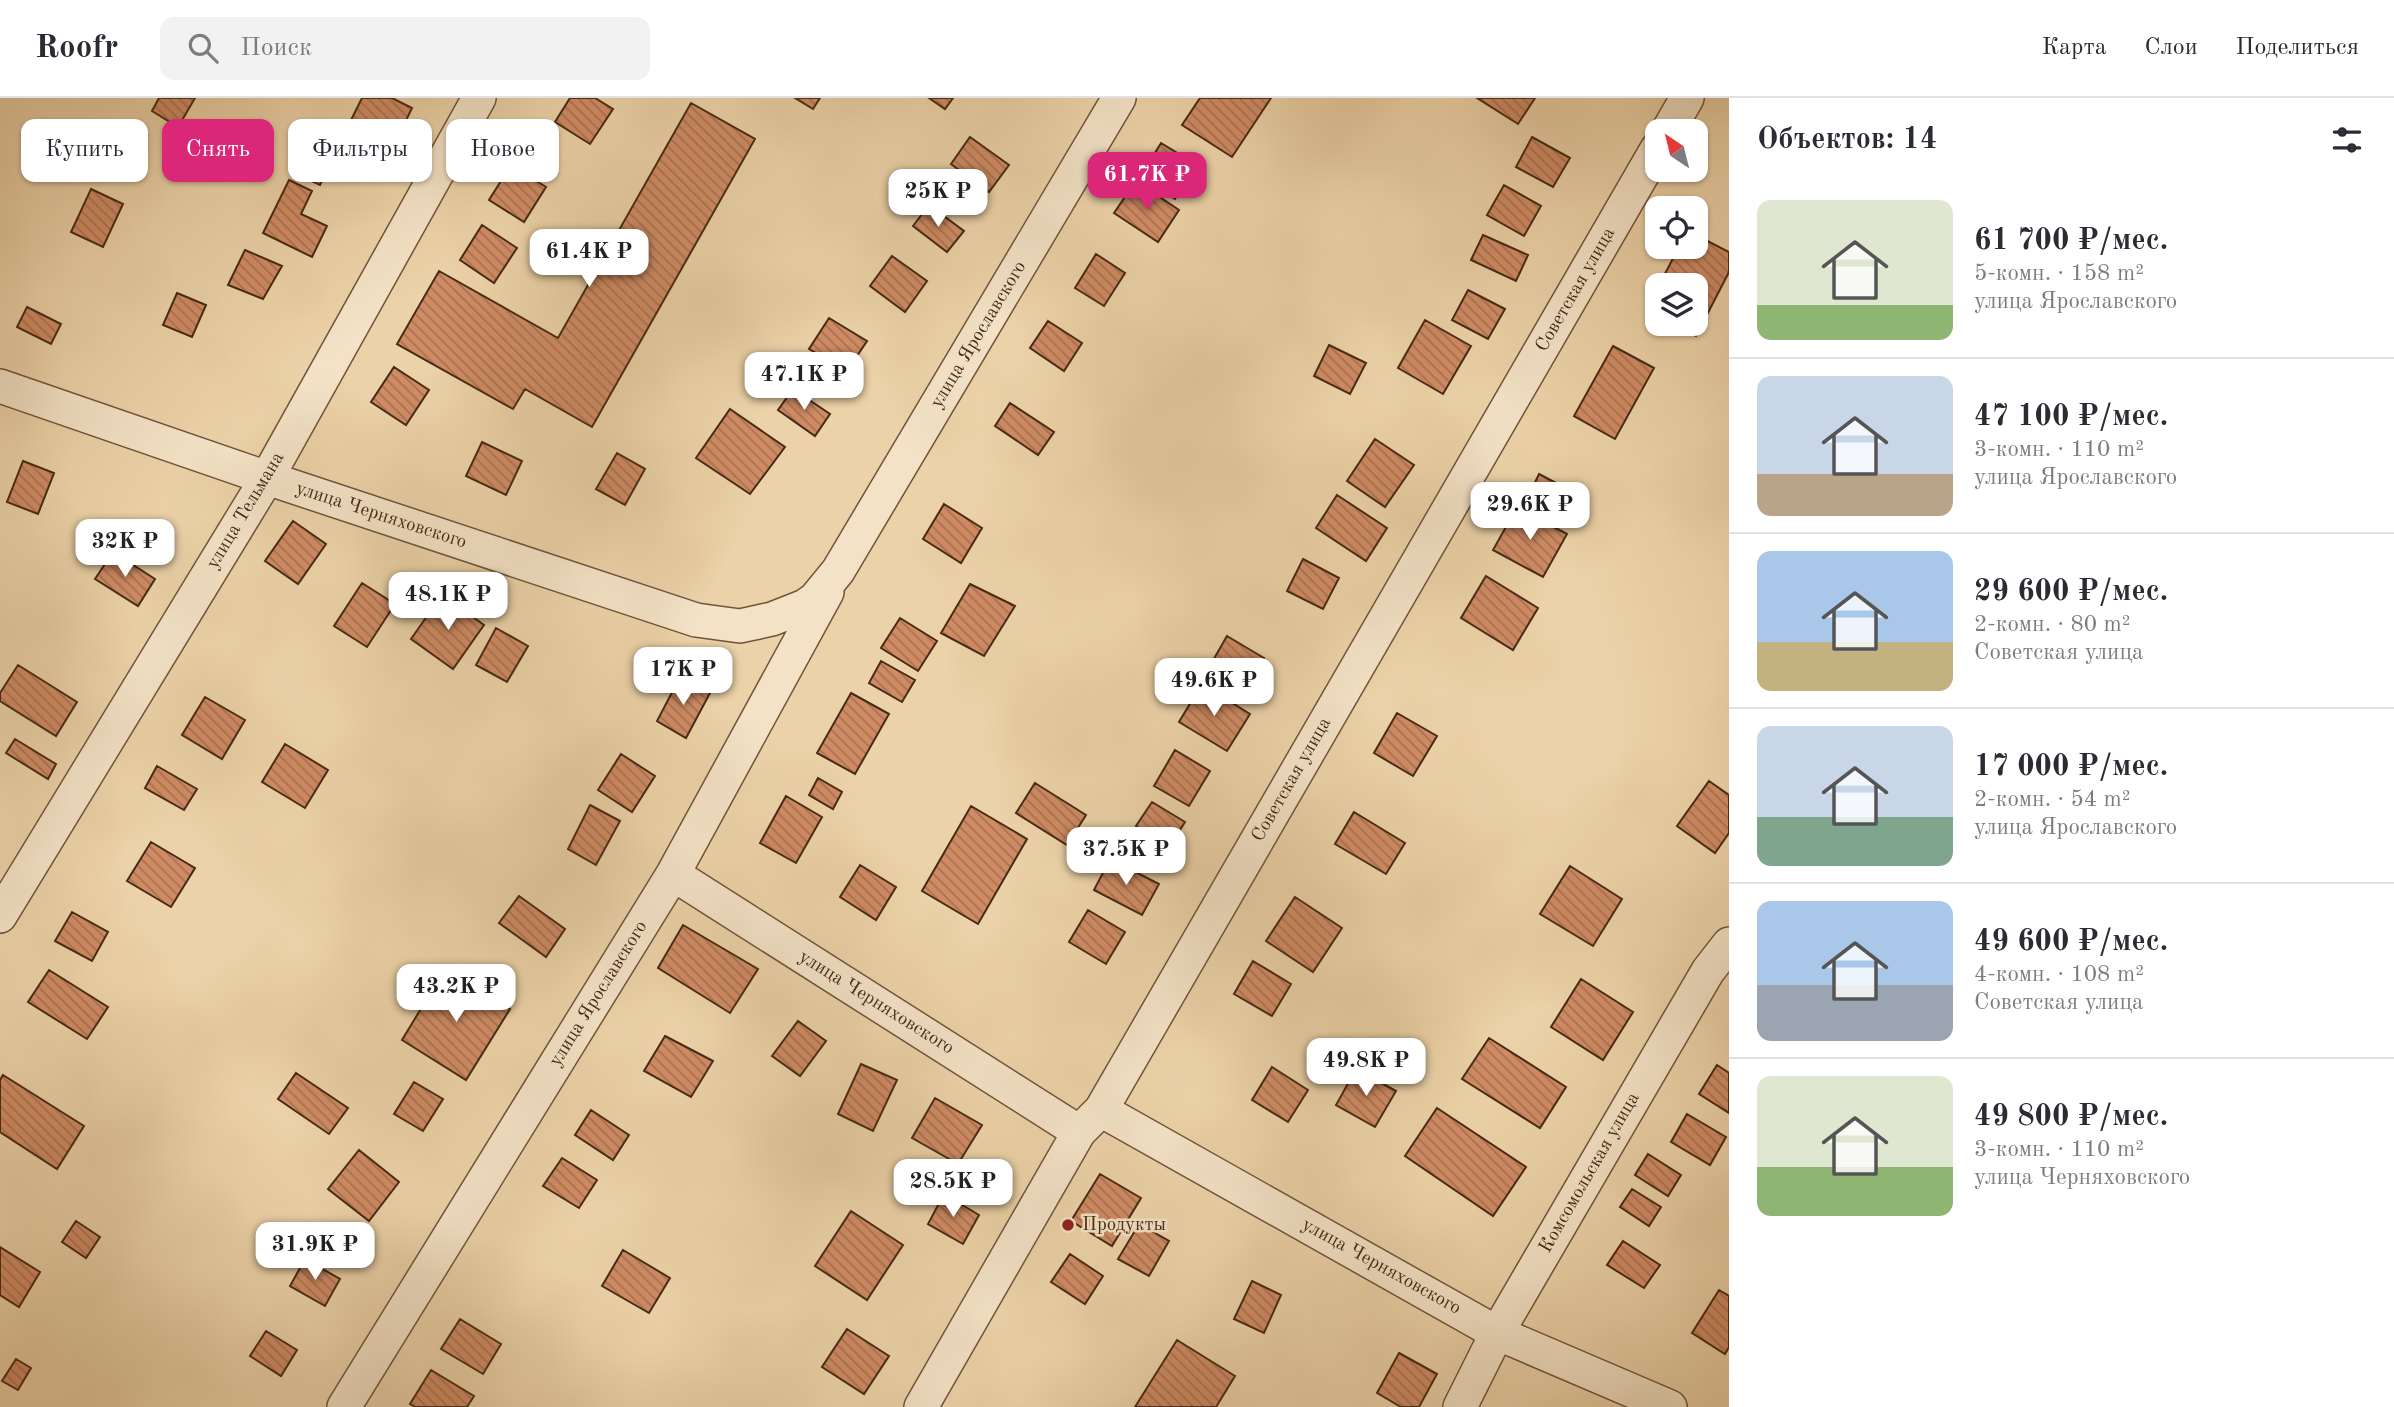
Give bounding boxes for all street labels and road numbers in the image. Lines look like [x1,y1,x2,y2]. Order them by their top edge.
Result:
street label: Советская улица [1533,224,1620,355]
street label: улица Ярославского [928,258,1030,412]
street label: улица Тельмана [204,449,289,573]
street label: улица Черняховского [293,479,469,553]
street label: Советская улица [1249,714,1336,845]
street label: улица Ярославского [546,918,652,1070]
street label: улица Черняховского [795,948,957,1058]
street label: Комсомольская улица [1536,1089,1644,1256]
street label: улица Черняховского [1298,1215,1464,1319]

